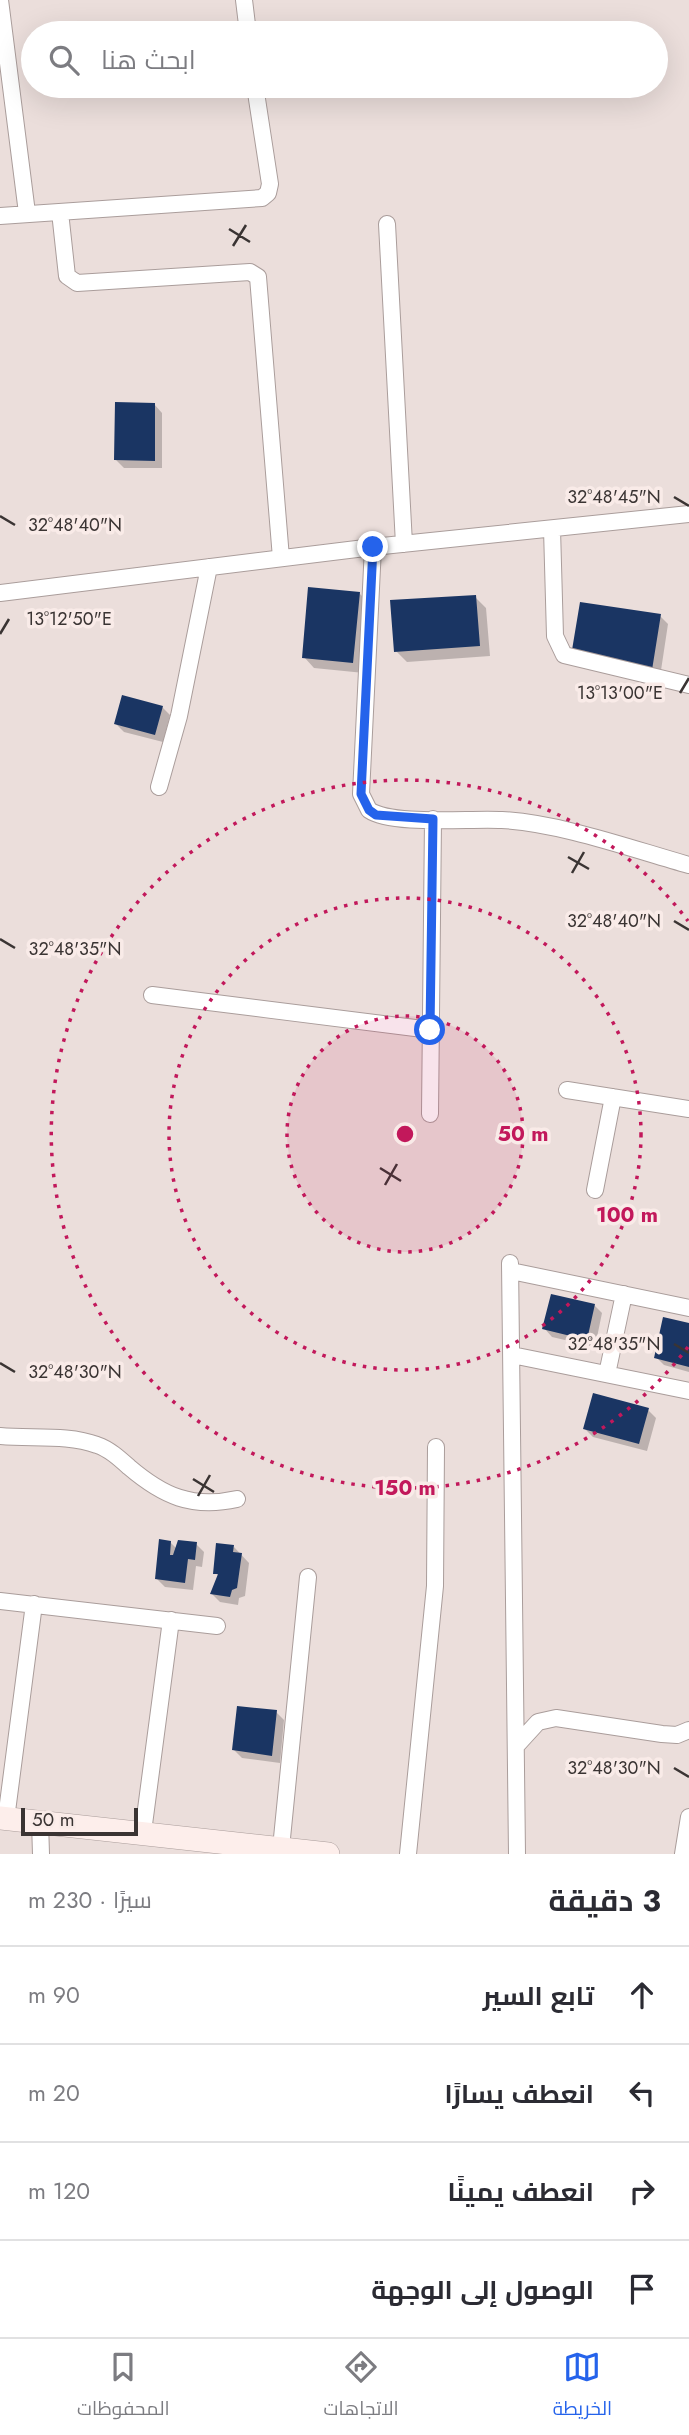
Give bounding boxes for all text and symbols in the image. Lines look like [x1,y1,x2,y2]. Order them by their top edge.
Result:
search box [21,21,668,98]
icon: search [45,41,83,79]
text: ابحث هنا [101,41,196,79]
text: 32°48'45"N [567,484,661,510]
text: 32°48'40"N [28,512,122,538]
route end [357,531,388,562]
text: 13°12'50"E [26,606,112,632]
text: 13°13'00"E [577,680,663,706]
text: 32°48'40"N [567,908,661,934]
text: 32°48'35"N [29,936,121,962]
route start [414,1014,445,1045]
text: 50 m [498,1119,548,1149]
centre of rings [393,1122,417,1146]
text: 100 m [596,1200,658,1230]
text: 32°48'35"N [568,1331,660,1357]
text: 32°48'30"N [28,1359,122,1385]
text: 150 m [374,1473,436,1503]
text: 32°48'30"N [567,1755,661,1781]
scale bar [21,1805,138,1837]
text: 50 m [32,1806,75,1833]
text: 3 دقيقة [549,1879,661,1922]
text: سيرًا · 230 m [28,1883,152,1917]
icon: ahead [623,1976,661,2014]
text: تابع السير [483,1977,594,2015]
text: 90 m [28,1978,80,2012]
icon: left [623,2074,661,2112]
text: انعطف يسارًا [444,2075,594,2113]
text: 20 m [28,2076,80,2110]
icon: right [623,2172,661,2210]
text: انعطف يمينًا [448,2173,594,2211]
text: 120 m [28,2174,90,2208]
icon: arrive [623,2270,661,2308]
text: الوصول إلى الوجهة [371,2271,594,2309]
tab: المحفوظات [77,2348,170,2426]
tab: الاتجاهات [323,2348,399,2426]
tab: الخريطة [553,2348,612,2426]

